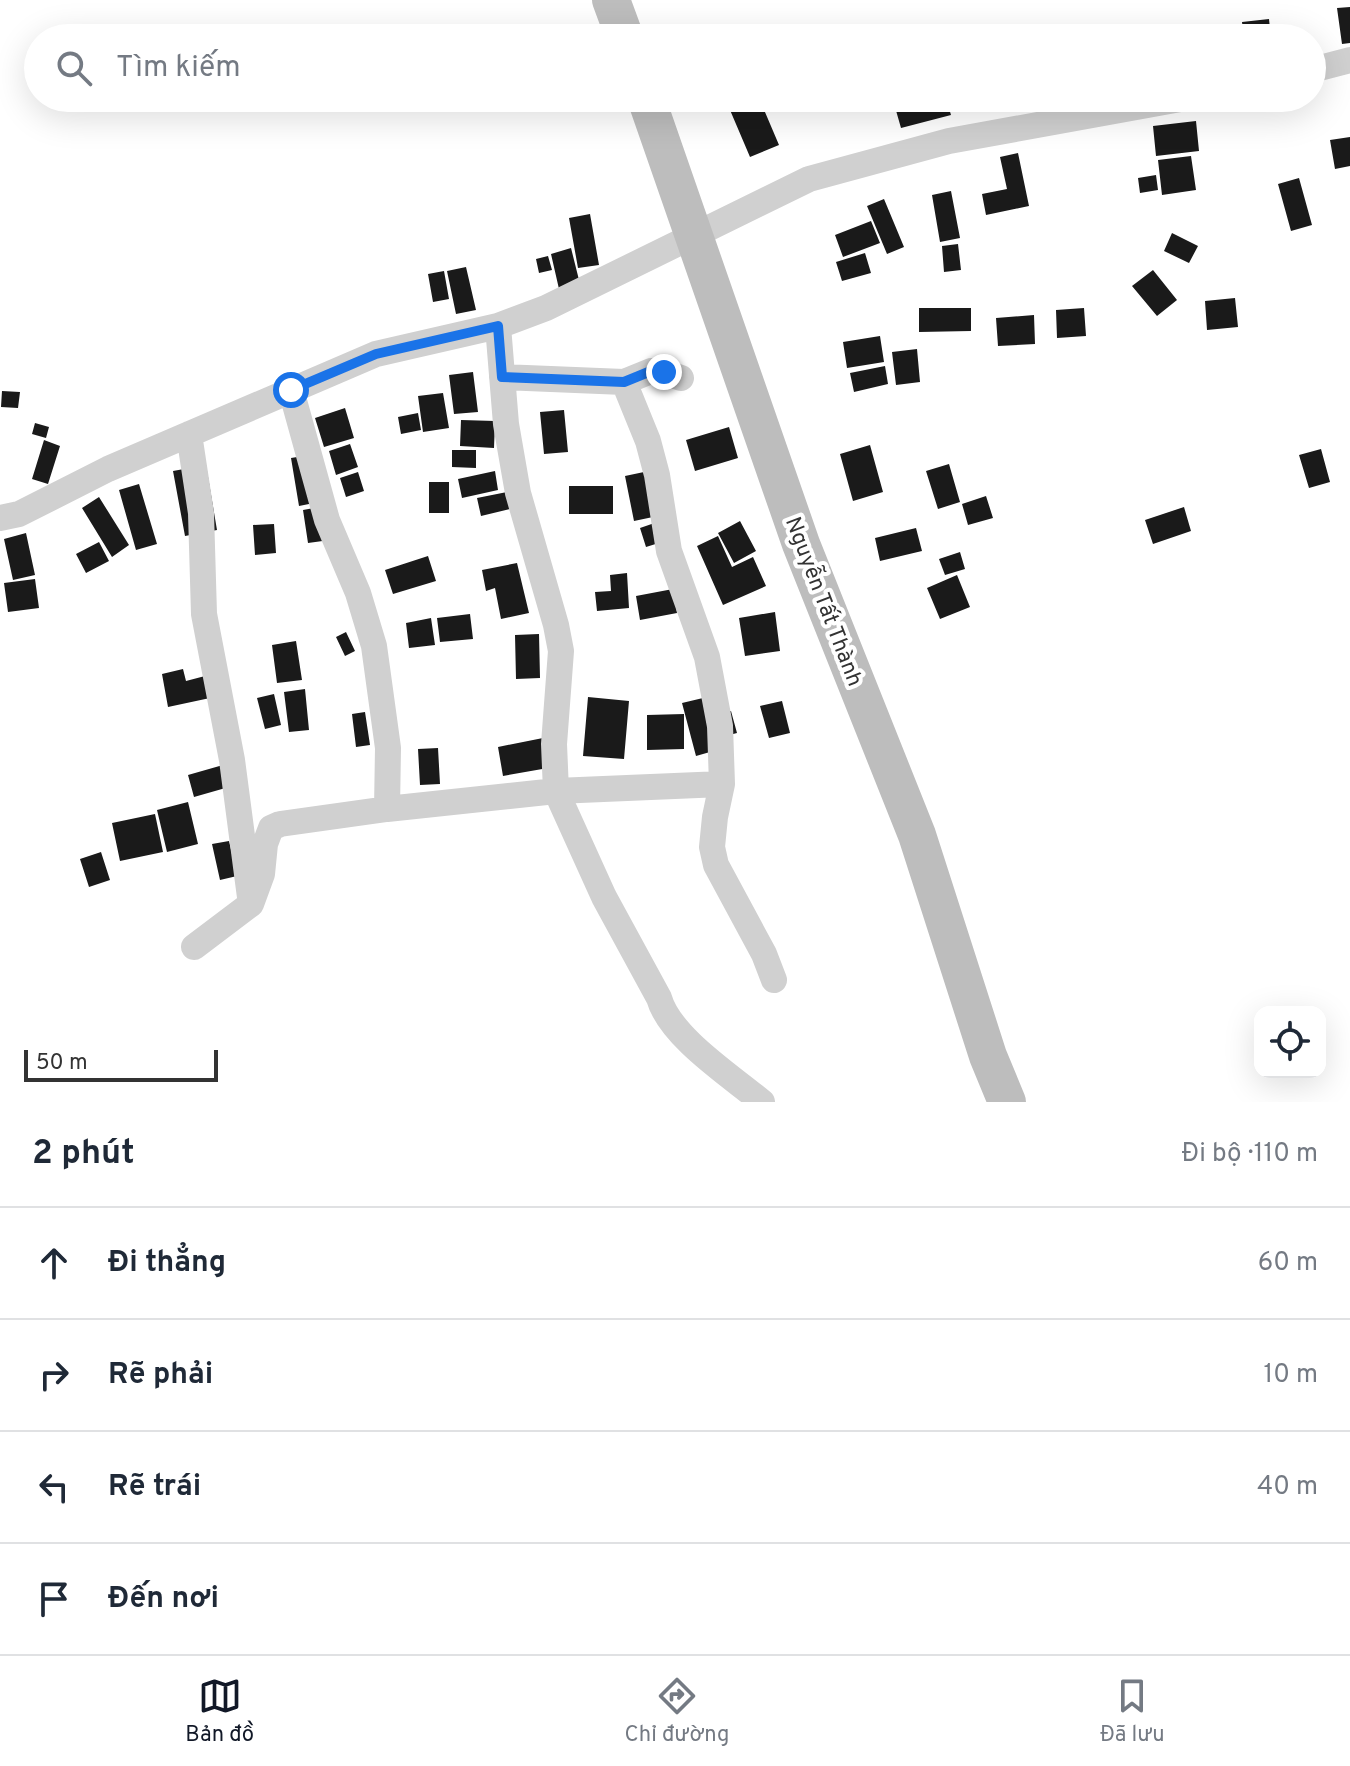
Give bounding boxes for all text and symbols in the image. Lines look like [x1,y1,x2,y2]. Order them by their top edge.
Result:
search box [24,24,1326,112]
icon: search [52,46,96,90]
text: Tìm kiếm [116,50,241,87]
route end [646,354,682,390]
route start [273,372,309,408]
street label: Nguyễn Tất Thành [778,513,869,690]
map controls [1254,1006,1326,1078]
button: locate [1254,1006,1326,1078]
scale bar [24,1046,218,1082]
text: 50 m [36,1050,88,1077]
text: 2 phút [32,1133,135,1176]
text: Đi bộ · 110 m [1182,1138,1318,1171]
icon: ahead [32,1241,76,1285]
text: Đi thẳng [108,1245,226,1282]
text: 60 m [1258,1247,1318,1280]
icon: right [32,1353,76,1397]
text: Rẽ phải [108,1357,213,1394]
text: 10 m [1263,1359,1318,1392]
icon: left [32,1465,76,1509]
text: Rẽ trái [108,1469,201,1506]
text: 40 m [1257,1471,1318,1504]
icon: arrive [32,1577,76,1621]
text: Đến nơi [108,1581,219,1618]
tab: Bản đồ [185,1674,254,1749]
tab: Chỉ đường [625,1674,729,1749]
tab: Đã lưu [1100,1674,1165,1749]

